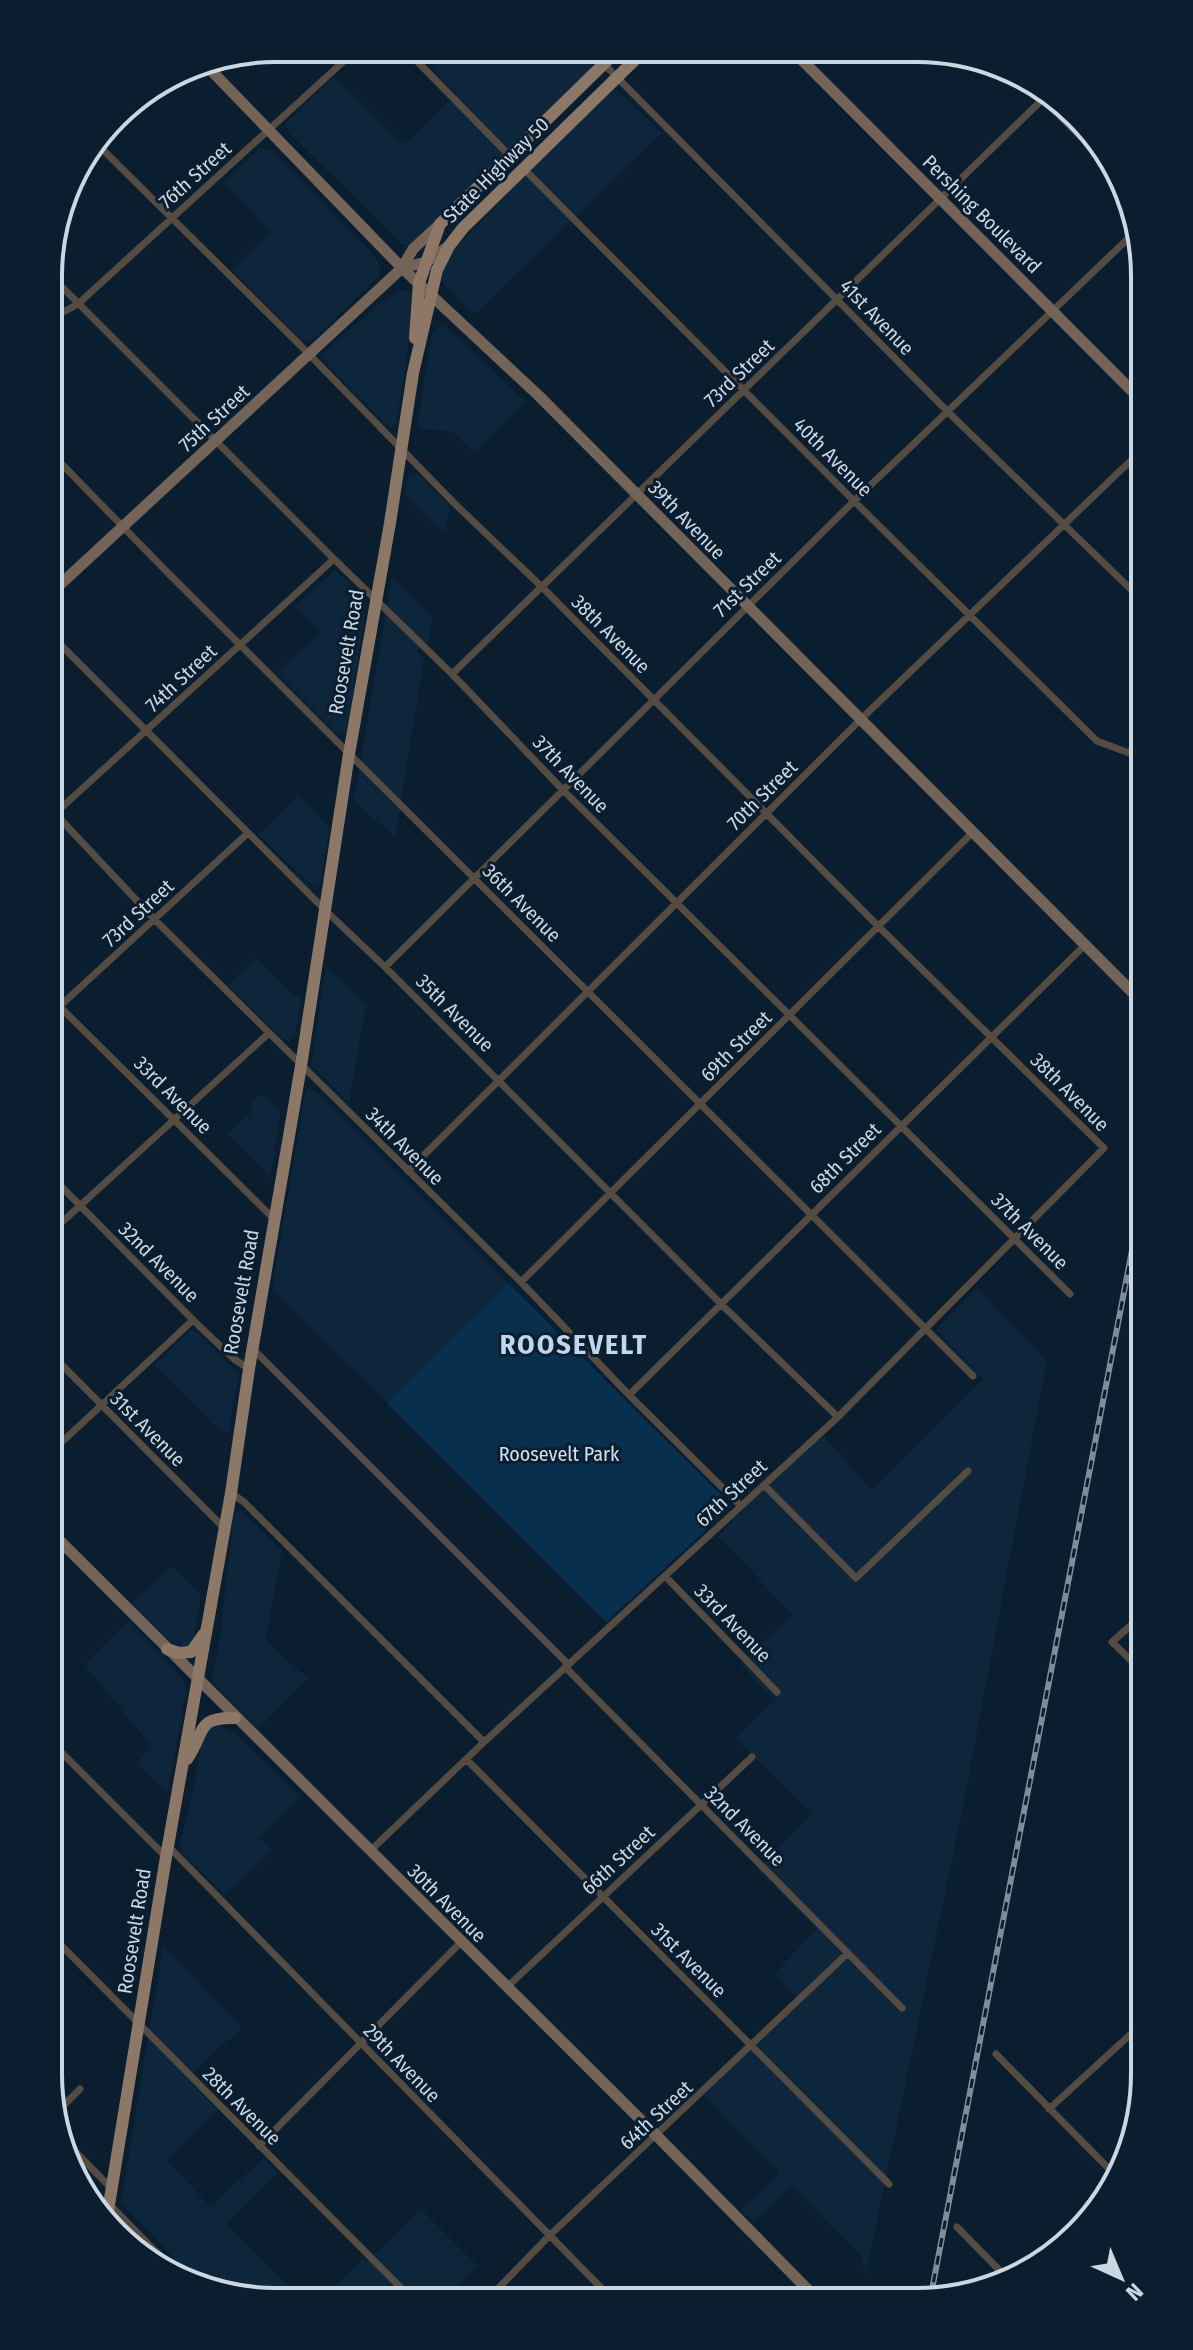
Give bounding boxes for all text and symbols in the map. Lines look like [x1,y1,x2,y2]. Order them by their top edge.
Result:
street label: State Highway 50 [438,112,554,228]
street label: 76th Street [154,136,236,214]
street label: Pershing Boulevard [918,150,1046,278]
street label: 41st Avenue [835,274,919,360]
street label: 73rd Street [699,333,779,412]
street label: 75th Street [174,379,255,457]
street label: 40th Avenue [788,412,878,502]
street label: 39th Avenue [643,476,731,564]
street label: 71st Street [708,546,786,622]
street label: Roosevelt Road [323,588,369,716]
street label: 38th Avenue [567,590,655,678]
street label: 74th Street [141,639,222,717]
street label: 37th Avenue [528,730,614,818]
street label: 70th Street [722,755,802,835]
street label: 36th Avenue [478,859,566,947]
street label: 73rd Street [98,874,179,952]
street label: 35th Avenue [411,969,499,1057]
street label: 69th Street [696,1005,777,1086]
street label: 38th Avenue [1026,1048,1114,1136]
street label: 33rd Avenue [129,1051,217,1139]
street label: 34th Avenue [361,1102,449,1190]
street label: 68th Street [804,1117,886,1199]
street label: 37th Avenue [987,1188,1073,1274]
street label: 32nd Avenue [114,1217,204,1307]
street label: Roosevelt Road [218,1228,264,1356]
district label: ROOSEVELT [500,1328,648,1361]
street label: 31st Avenue [105,1386,191,1472]
park label: Roosevelt Park [499,1442,620,1466]
street label: 67th Street [690,1454,772,1532]
street label: 33rd Avenue [690,1579,776,1667]
street label: 32nd Avenue [700,1781,790,1871]
street label: 66th Street [577,1820,660,1900]
street label: 30th Avenue [403,1859,491,1947]
street label: Roosevelt Road [112,1867,156,1995]
street label: 31st Avenue [646,1917,732,2003]
street label: 29th Avenue [359,2019,445,2107]
street label: 28th Avenue [198,2062,286,2150]
street label: 64th Street [615,2075,698,2155]
north arrow [1081,2238,1161,2318]
text: N [1120,2278,1149,2306]

